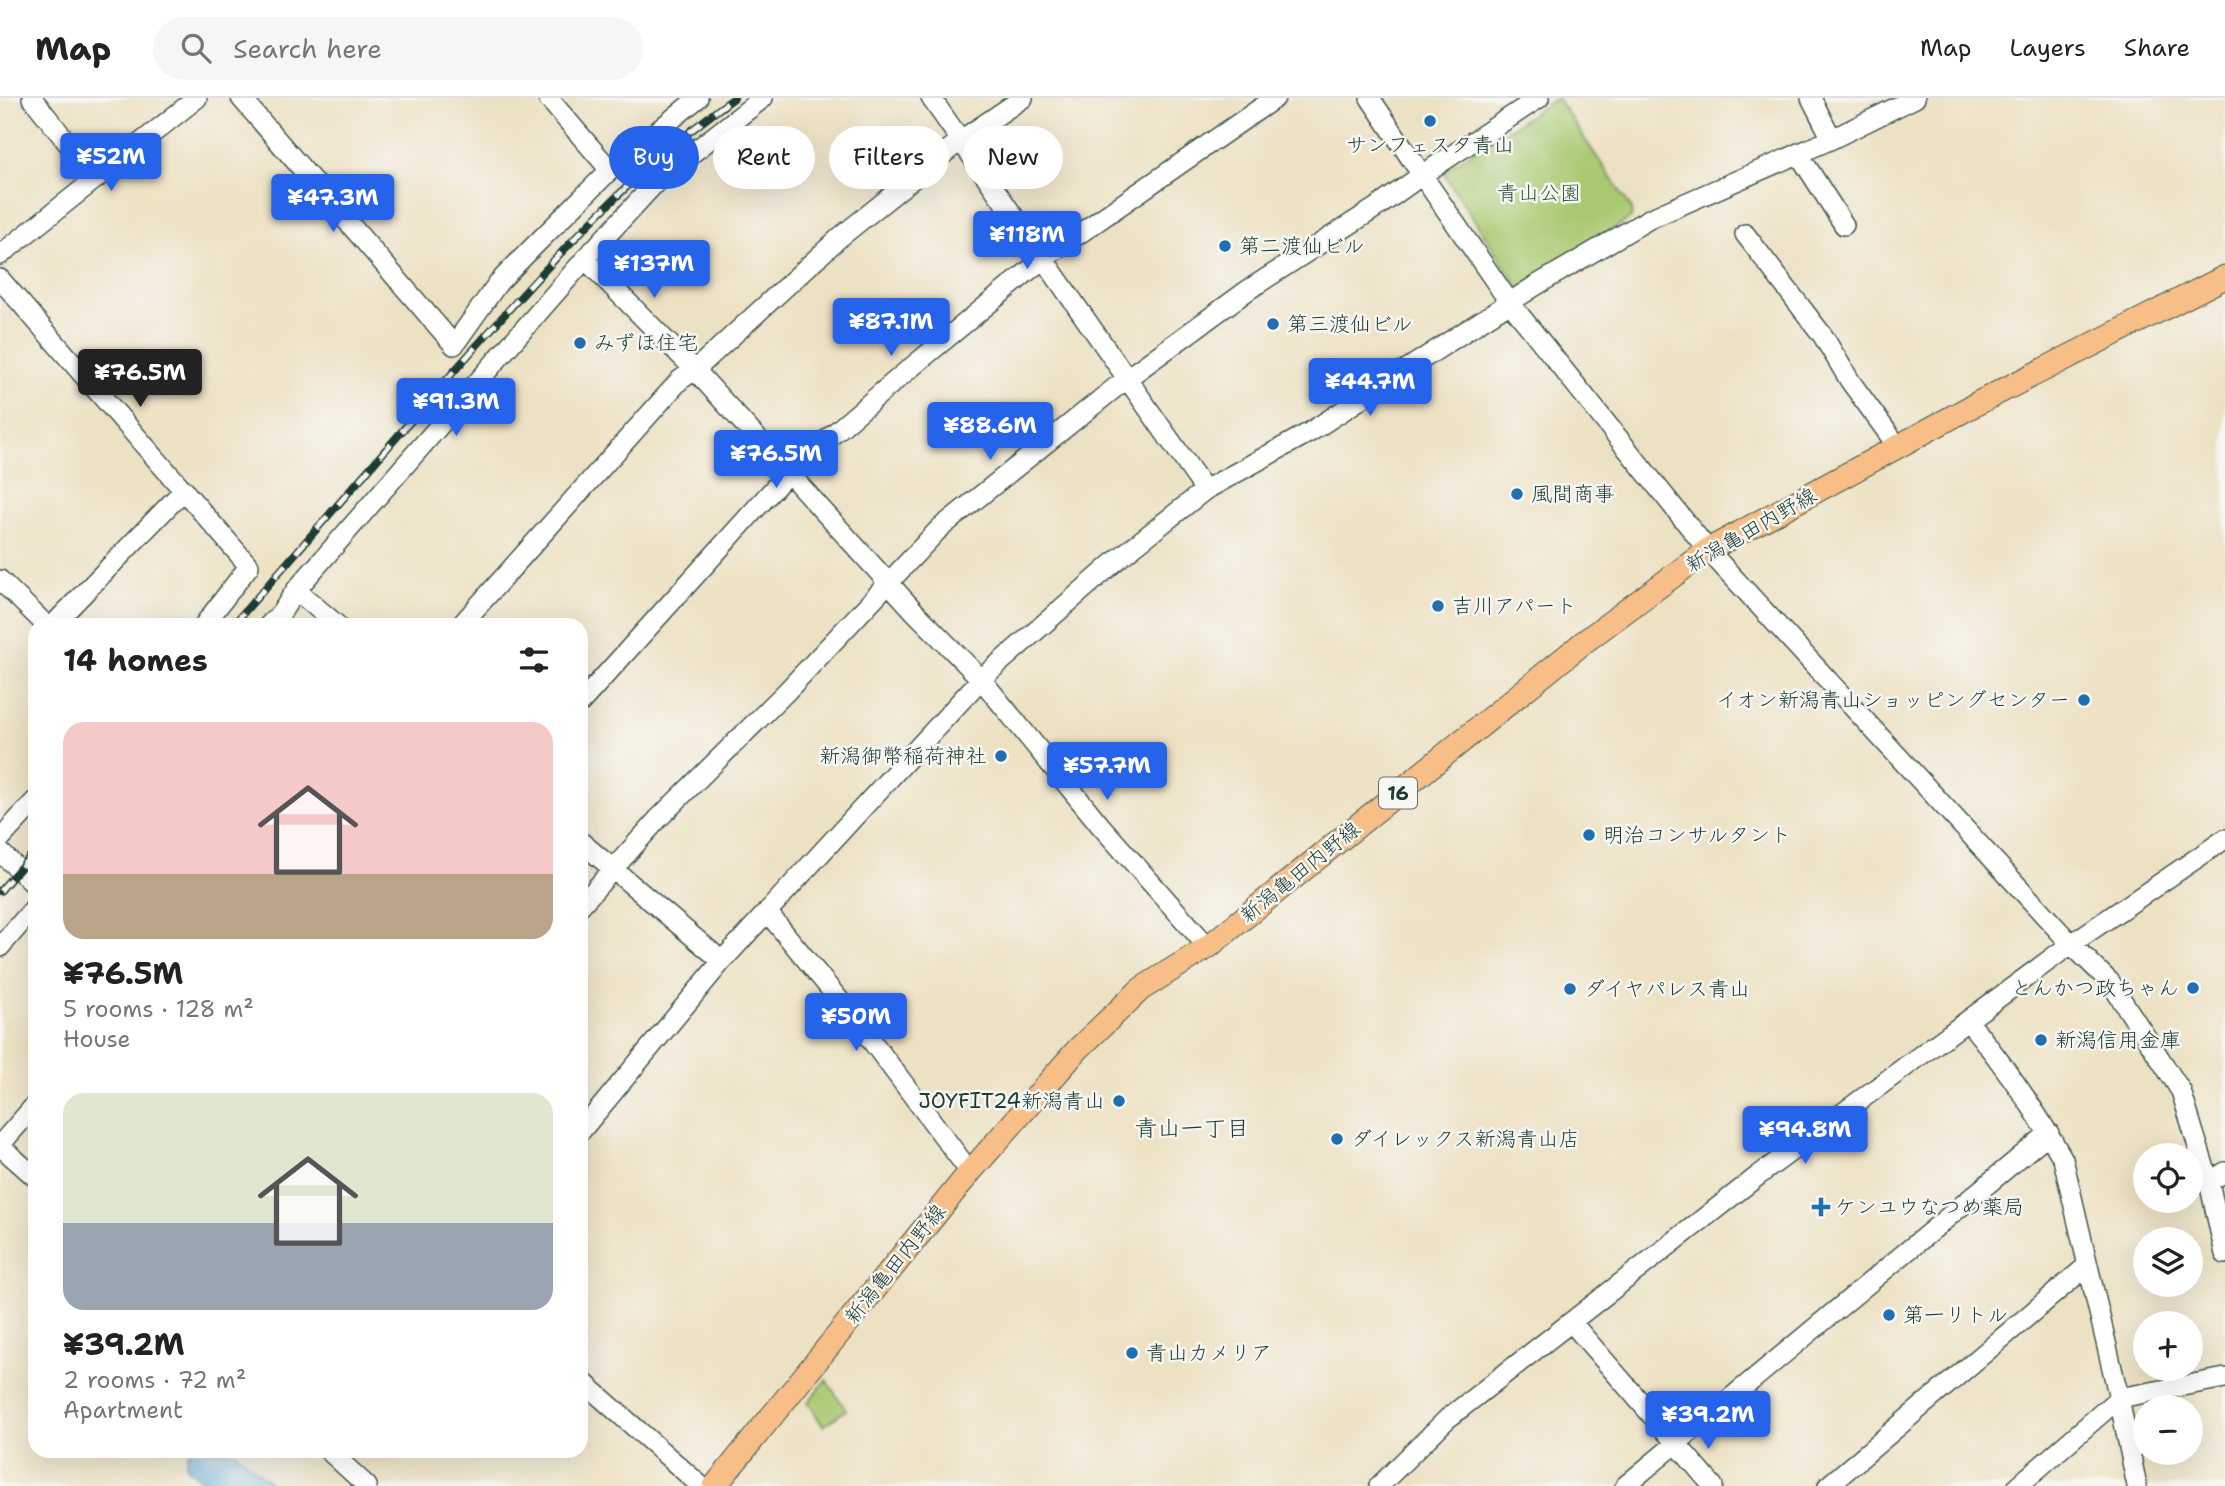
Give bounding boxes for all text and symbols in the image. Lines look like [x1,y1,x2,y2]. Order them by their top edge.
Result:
search box [153,17,643,80]
text: Map [35,26,111,71]
icon: search [177,29,215,67]
text: Search here [233,31,382,66]
text: Map [1920,32,1971,64]
text: Layers [2009,32,2086,64]
text: Share [2124,32,2190,64]
marker: サンフェスタ青山 [1422,113,1438,129]
chip: Buy [609,126,699,189]
chip: Rent [713,126,815,189]
chip: Filters [829,126,949,189]
chip: New [963,126,1063,189]
place label: サンフェスタ青山 [1346,131,1514,159]
pin: ¥52M [70,134,152,193]
text: ¥52M [76,141,146,171]
pin: ¥47.3M [276,174,390,234]
park label: 青山公園 [1497,179,1581,207]
text: ¥47.3M [287,182,379,212]
pin: ¥118M [978,212,1076,271]
text: ¥118M [989,219,1065,249]
place label: 第二渡仙ビル [1239,232,1365,260]
marker: 第二渡仙ビル [1217,238,1233,254]
pin: ¥137M [605,240,703,300]
text: ¥137M [614,248,694,278]
pin: ¥87.1M [834,299,948,358]
text: ¥87.1M [849,306,933,336]
place label: 第三渡仙ビル [1287,310,1413,338]
marker: 第三渡仙ビル [1265,316,1281,332]
place label: みずほ住宅 [594,329,698,357]
marker: みずほ住宅 [572,335,588,351]
pin: ¥76.5M [83,350,197,409]
text: ¥76.5M [94,357,186,387]
pin: ¥44.7M [1313,358,1427,418]
text: ¥44.7M [1325,366,1415,396]
pin: ¥91.3M [399,378,513,438]
text: ¥91.3M [412,386,500,416]
pin: ¥88.6M [933,402,1047,462]
text: ¥88.6M [943,410,1037,440]
pin: ¥76.5M [719,430,833,490]
text: ¥76.5M [730,438,822,468]
place label: 風間商事 [1531,480,1615,508]
street label: 新潟亀田内野線 [1680,481,1822,579]
marker: 風間商事 [1509,486,1525,502]
place label: 吉川アパート [1452,592,1577,620]
marker: 吉川アパート [1430,598,1446,614]
text: 14 homes [63,640,208,681]
icon: filters [515,641,553,679]
place label: イオン新潟青山ショッピングセンター [1716,686,2070,714]
marker: イオン新潟青山ショッピングセンター [2076,692,2092,708]
place label: 新潟御幣稲荷神社 [819,742,987,770]
pin: ¥57.7M [1050,742,1164,802]
marker: 新潟御幣稲荷神社 [993,748,1009,764]
text: ¥57.7M [1063,750,1151,780]
icon: home [245,767,371,893]
road number: 16 [1379,778,1417,808]
street label: 新潟亀田内野線 [1234,815,1366,929]
place label: 明治コンサルタント [1603,821,1791,849]
marker: 明治コンサルタント [1581,827,1597,843]
text: ¥76.5M [63,953,183,994]
place label: とんかつ政ちゃん [2011,974,2179,1002]
place label: ダイヤパレス青山 [1584,975,1750,1003]
marker: とんかつ政ちゃん [2185,980,2201,996]
marker: ダイヤパレス青山 [1562,981,1578,997]
pin: ¥50M [815,993,897,1053]
text: 5 rooms · 128 m² [63,994,254,1024]
text: ¥50M [821,1001,891,1031]
text: House [63,1024,131,1054]
place label: 新潟信用金庫 [2055,1026,2181,1054]
marker: 新潟信用金庫 [2033,1032,2049,1048]
place label: JOYFIT24新潟青山 [918,1087,1105,1115]
marker: JOYFIT24新潟青山 [1111,1093,1127,1109]
pin: ¥94.8M [1748,1107,1862,1166]
district label: 青山一丁目 [1135,1113,1250,1143]
text: ¥94.8M [1759,1114,1851,1144]
place label: ダイレックス新潟青山店 [1351,1125,1579,1153]
marker: ダイレックス新潟青山店 [1329,1131,1345,1147]
icon: home [245,1138,371,1264]
map controls [2133,1143,2203,1465]
button: locate [2133,1143,2203,1213]
place label: ケンユウなつめ薬局 [1835,1193,2024,1221]
street label: 新潟亀田内野線 [838,1198,952,1330]
marker: ケンユウなつめ薬局 [1813,1199,1829,1215]
button: layers [2133,1227,2203,1297]
place label: 第一リトル [1903,1301,2008,1329]
marker: 第一リトル [1881,1307,1897,1323]
button: + [2133,1311,2203,1381]
text: ¥39.2M [63,1324,185,1365]
place label: 青山カメリア [1146,1339,1272,1367]
marker: 青山カメリア [1124,1345,1140,1361]
text: 2 rooms · 72 m² [63,1365,246,1395]
pin: ¥39.2M [1651,1392,1765,1451]
text: Apartment [63,1395,183,1425]
button: − [2133,1395,2203,1465]
text: ¥39.2M [1661,1399,1755,1429]

